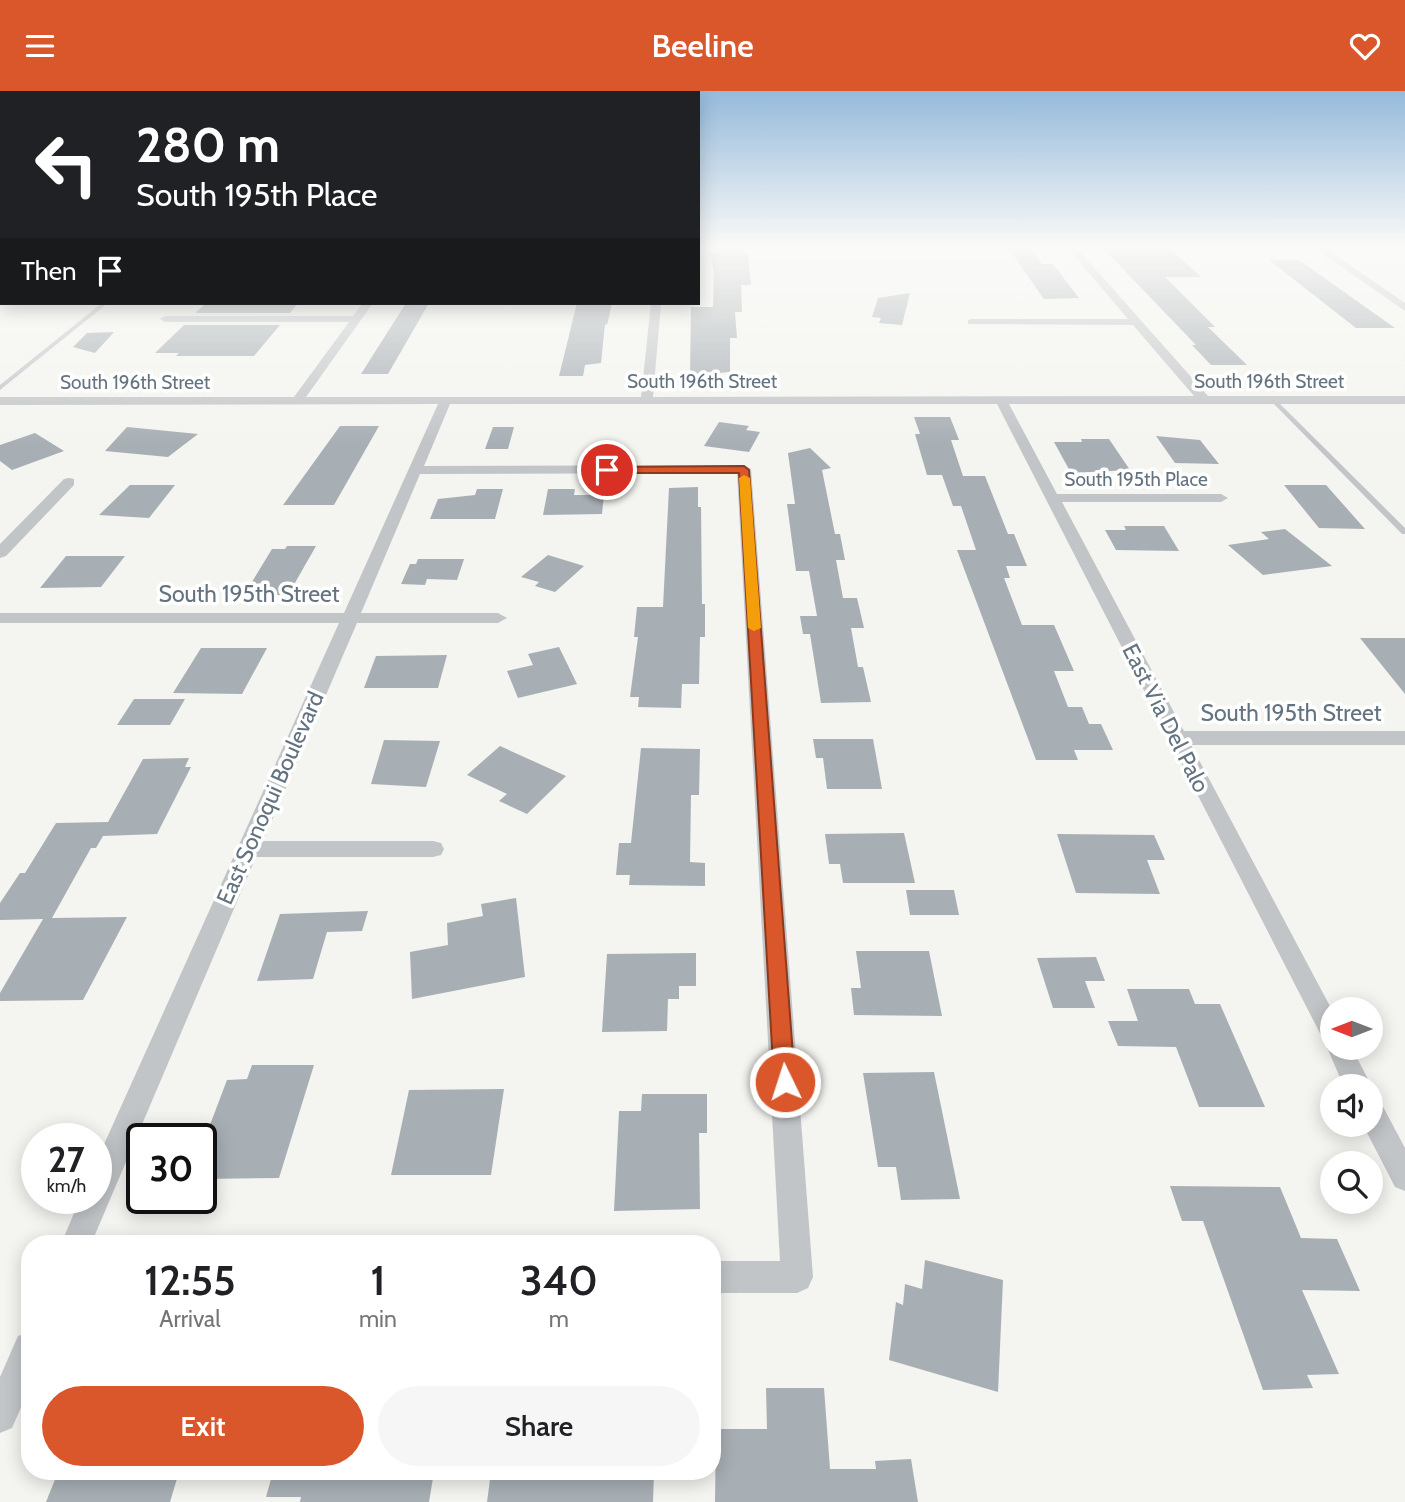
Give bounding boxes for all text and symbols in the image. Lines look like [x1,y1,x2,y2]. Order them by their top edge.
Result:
text: Beeline [651,26,754,65]
icon: menu [21,27,59,65]
icon: heart [1346,27,1384,65]
text: 280 m [136,115,280,174]
icon: left [21,119,112,210]
text: South 195th Place [136,175,377,214]
icon: arrive [91,252,129,290]
text: Then [21,255,77,287]
street label: South 196th Street [627,370,778,393]
street label: South 196th Street [1194,370,1345,393]
street label: South 196th Street [60,371,211,394]
pin [577,440,637,500]
icon: arrive [588,451,626,489]
street label: South 195th Place [1064,468,1208,491]
street label: South 195th Street [158,580,340,608]
street label: East Via Del Palo [1116,639,1216,797]
street label: East Sonoqui Boulevard [210,687,330,909]
street label: South 195th Street [1200,699,1382,727]
north arrow [1320,997,1382,1061]
map controls [1320,997,1383,1214]
position arrow [748,1045,822,1119]
button: sound [1320,1074,1383,1137]
speed limit sign: 30 [126,1123,217,1214]
text: 27 [48,1138,85,1181]
button: search [1320,1151,1383,1214]
text: km/h [47,1175,86,1197]
text: 12:55 [144,1254,236,1306]
text: 1 [370,1254,385,1306]
text: 340 [520,1254,598,1306]
text: Arrival [159,1305,221,1333]
text: min [359,1305,397,1333]
text: m [549,1305,569,1333]
button: Exit [42,1386,364,1466]
button: Share [378,1386,700,1466]

